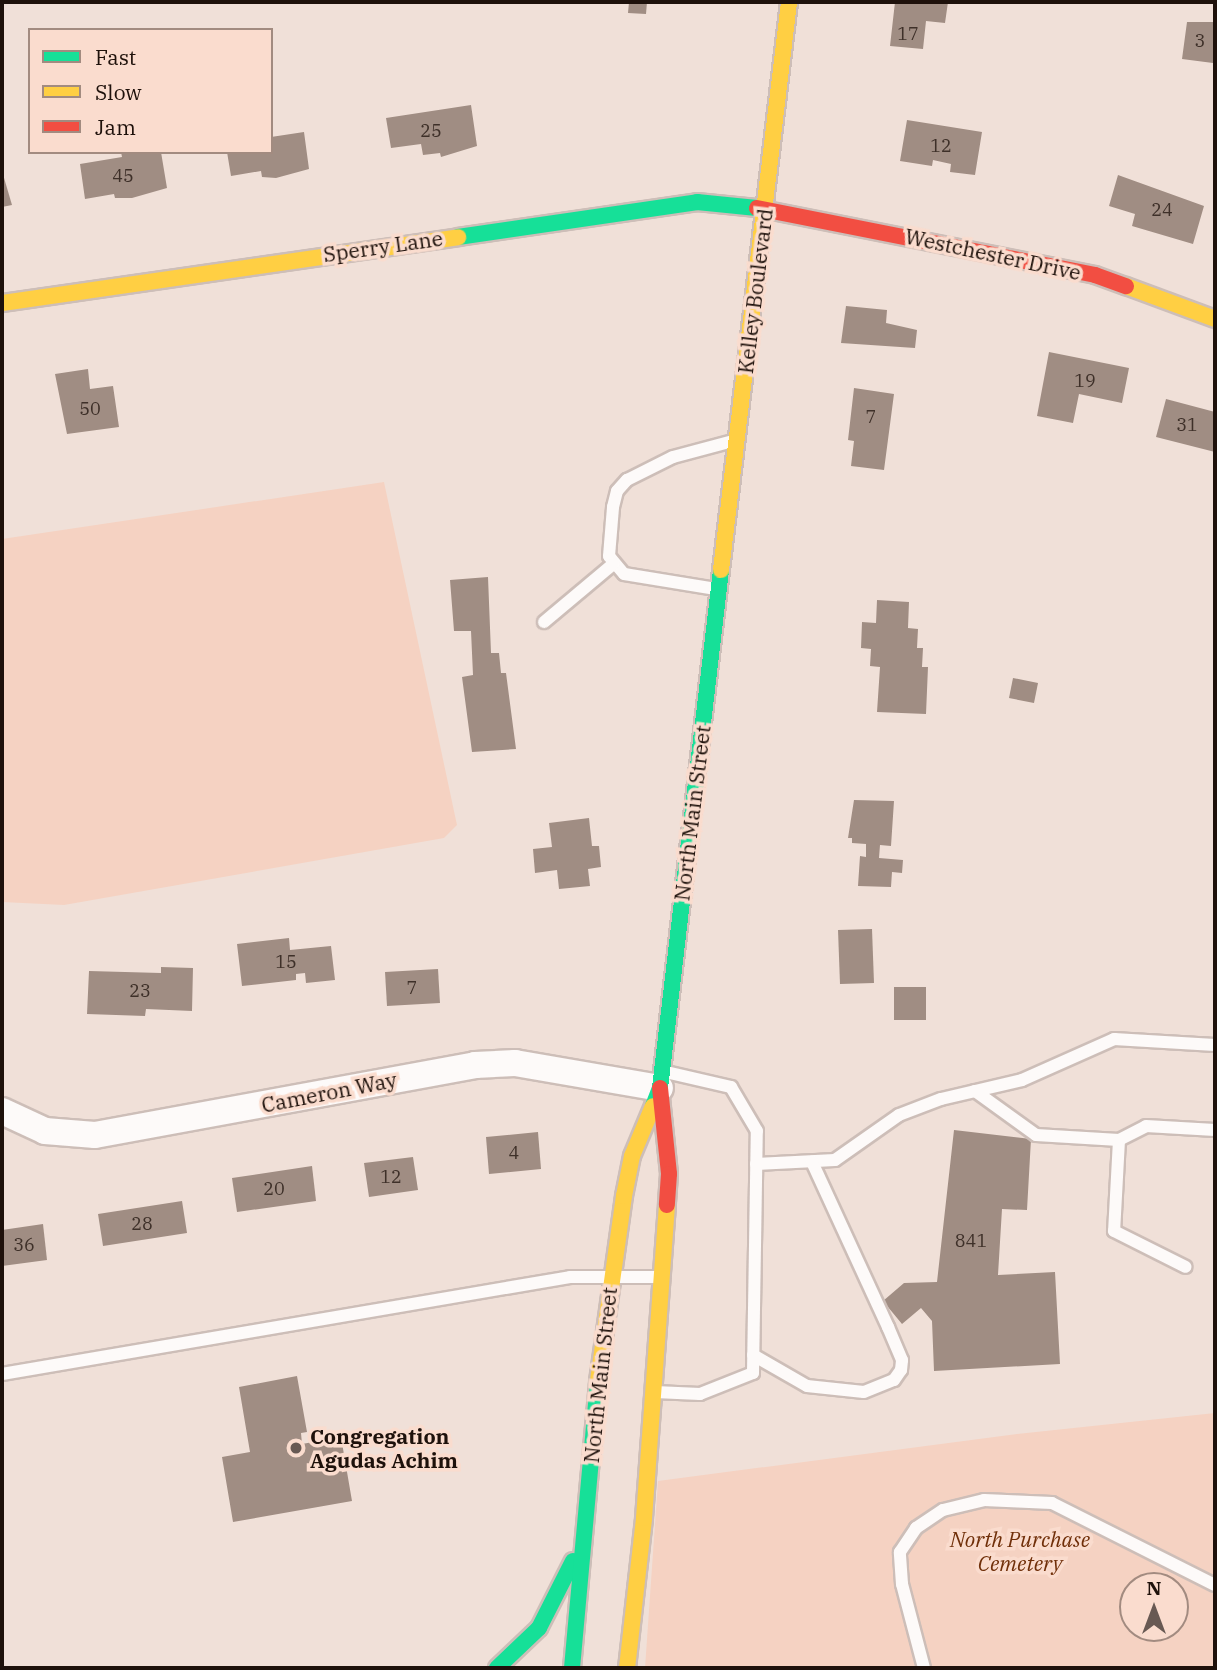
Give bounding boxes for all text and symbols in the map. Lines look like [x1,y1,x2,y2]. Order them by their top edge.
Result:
house number: 17 [897,23,919,45]
legend [28,28,273,154]
house number: 3 [1195,30,1205,52]
text: Fast [95,43,136,71]
text: Slow [95,78,142,106]
text: Jam [95,113,136,141]
house number: 25 [420,120,442,142]
house number: 12 [930,135,952,157]
house number: 45 [112,165,134,187]
house number: 24 [1151,199,1173,221]
street label: Kelley Boulevard [732,207,778,375]
street label: Westchester Drive [903,223,1083,285]
street label: Sperry Lane [322,225,444,267]
house number: 19 [1074,370,1096,392]
house number: 50 [79,398,101,420]
house number: 7 [866,406,876,428]
house number: 31 [1176,414,1198,436]
street label: North Main Street [669,724,715,902]
house number: 15 [275,951,297,973]
house number: 7 [407,977,417,999]
house number: 23 [129,980,151,1002]
street label: Cameron Way [259,1067,399,1117]
house number: 4 [509,1142,519,1164]
house number: 12 [380,1166,402,1188]
house number: 20 [263,1178,285,1200]
house number: 28 [131,1213,153,1235]
house number: 841 [955,1230,987,1252]
house number: 36 [13,1234,35,1256]
street label: North Main Street [578,1286,622,1464]
place label: Congregation Agudas Achim [310,1423,458,1473]
marker: Congregation Agudas Achim [288,1440,304,1456]
park label: North Purchase Cemetery [950,1526,1090,1576]
north arrow [1119,1572,1189,1642]
text: N [1146,1576,1162,1600]

